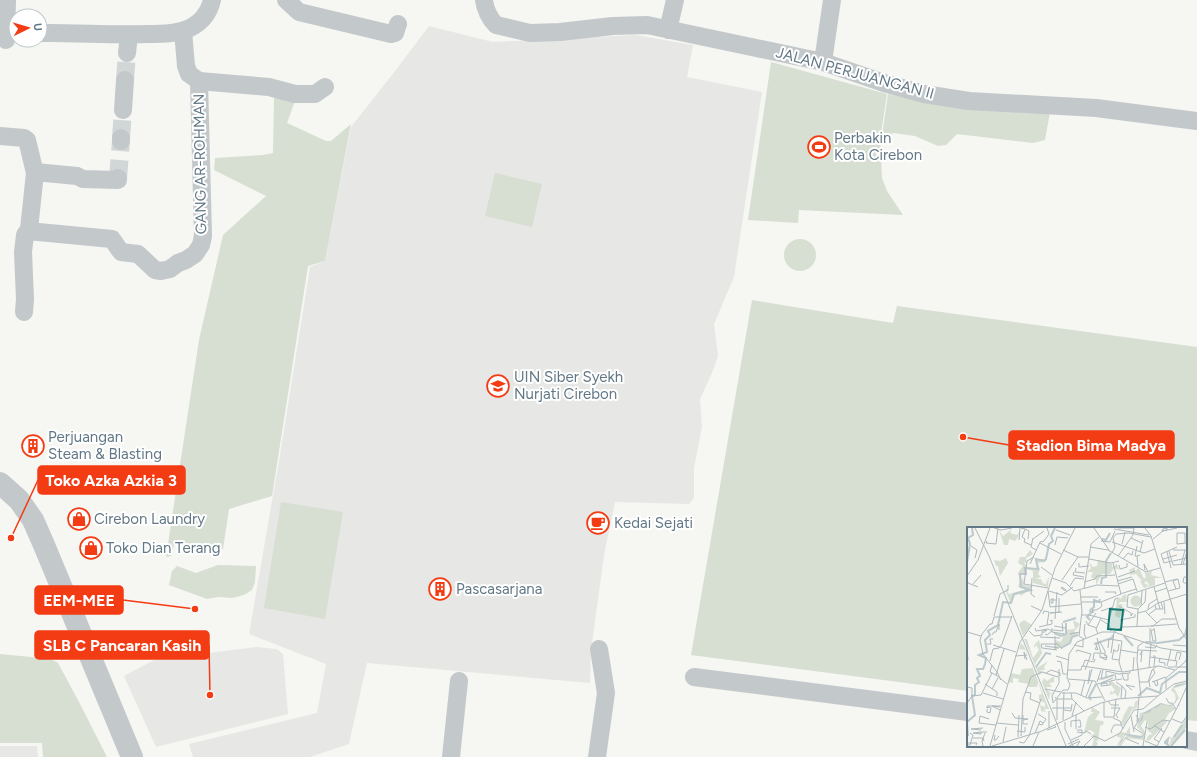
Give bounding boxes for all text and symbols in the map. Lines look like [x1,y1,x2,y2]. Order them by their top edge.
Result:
north arrow [8,8,48,48]
text: U [31,23,44,32]
street label: JALAN PERJUANGAN II [774,43,936,103]
street label: GANG AR-ROHMAN [190,93,210,235]
place label: Perbakin Kota Cirebon [834,129,922,164]
sports icon: Perbakin Kota Cirebon [806,134,832,160]
place label: UIN Siber Syekh Nurjati Cirebon [514,368,623,403]
school or university icon: UIN Siber Syekh Nurjati Cirebon [485,373,511,399]
place label: Perjuangan Steam & Blasting [48,428,162,463]
callout: Stadion Bima Madya [1009,431,1174,459]
building icon: Perjuangan Steam & Blasting [20,433,46,459]
text: Stadion Bima Madya [1016,436,1166,455]
callout: Toko Azka Azkia 3 [38,466,185,494]
text: Toko Azka Azkia 3 [45,471,177,490]
shop icon: Cirebon Laundry [66,506,92,532]
place label: Cirebon Laundry [94,510,205,528]
cafe icon: Kedai Sejati [585,510,611,536]
place label: Kedai Sejati [614,514,693,532]
inset map [967,527,1187,747]
shop icon: Toko Dian Terang [78,535,104,561]
place label: Toko Dian Terang [106,539,221,557]
building icon: Pascasarjana [427,576,453,602]
place label: Pascasarjana [456,580,542,598]
callout: EEM-MEE [35,586,123,614]
text: EEM-MEE [43,591,115,610]
callout: SLB C Pancaran Kasih [35,631,209,659]
text: SLB C Pancaran Kasih [43,636,201,655]

